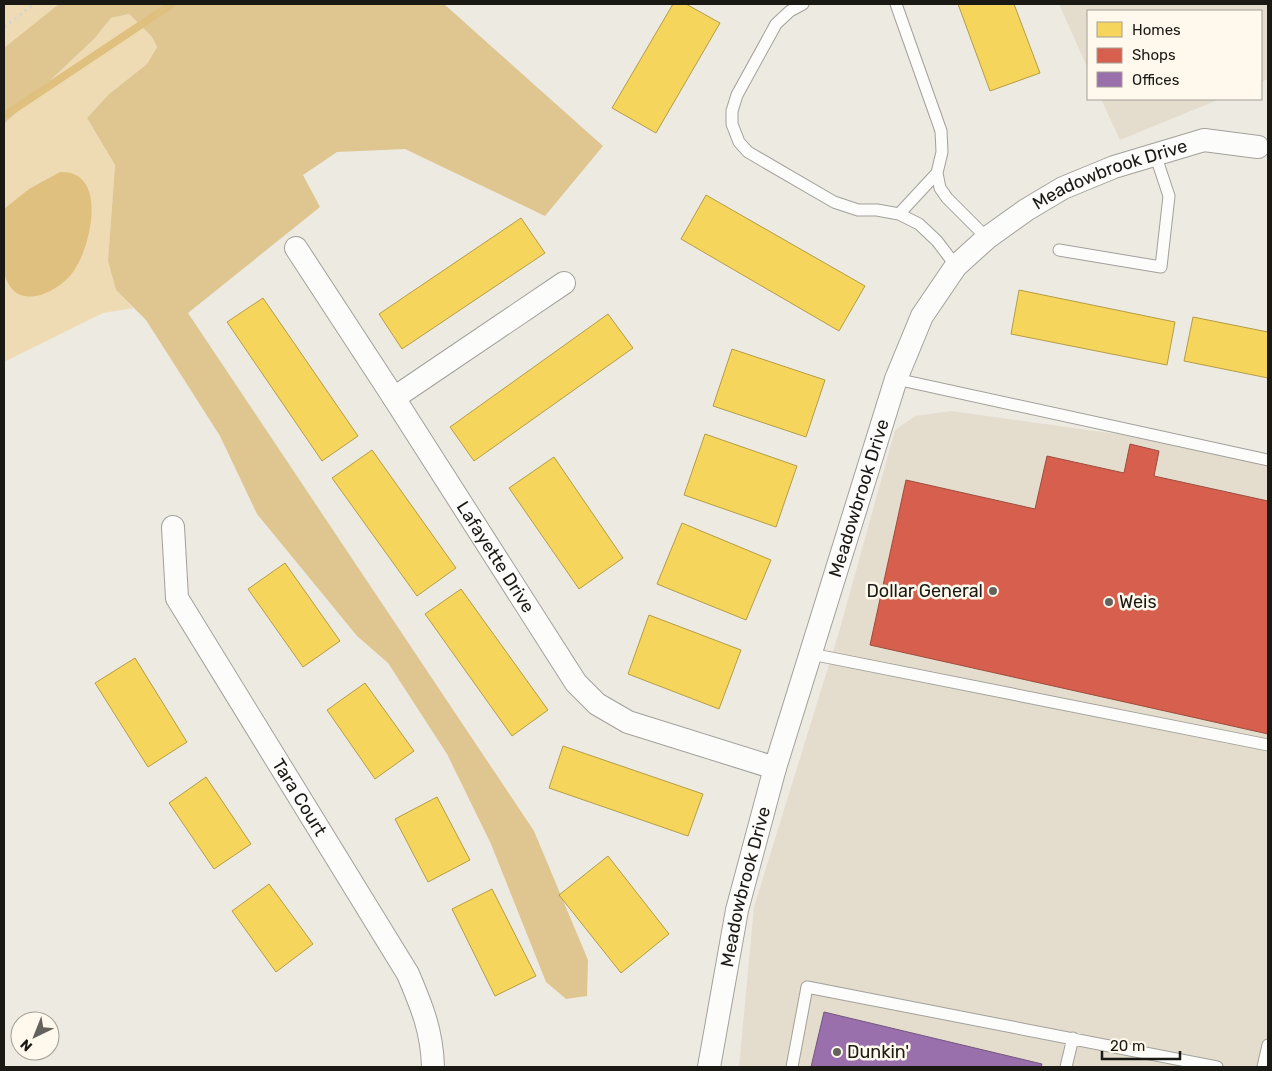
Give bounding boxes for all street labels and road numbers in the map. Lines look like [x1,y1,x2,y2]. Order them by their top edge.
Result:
street label: Meadowbrook Drive [1029,135,1190,215]
street label: Meadowbrook Drive [824,416,894,580]
street label: Lafayette Drive [452,497,539,617]
street label: Tara Court [267,755,332,840]
street label: Meadowbrook Drive [716,804,775,969]

